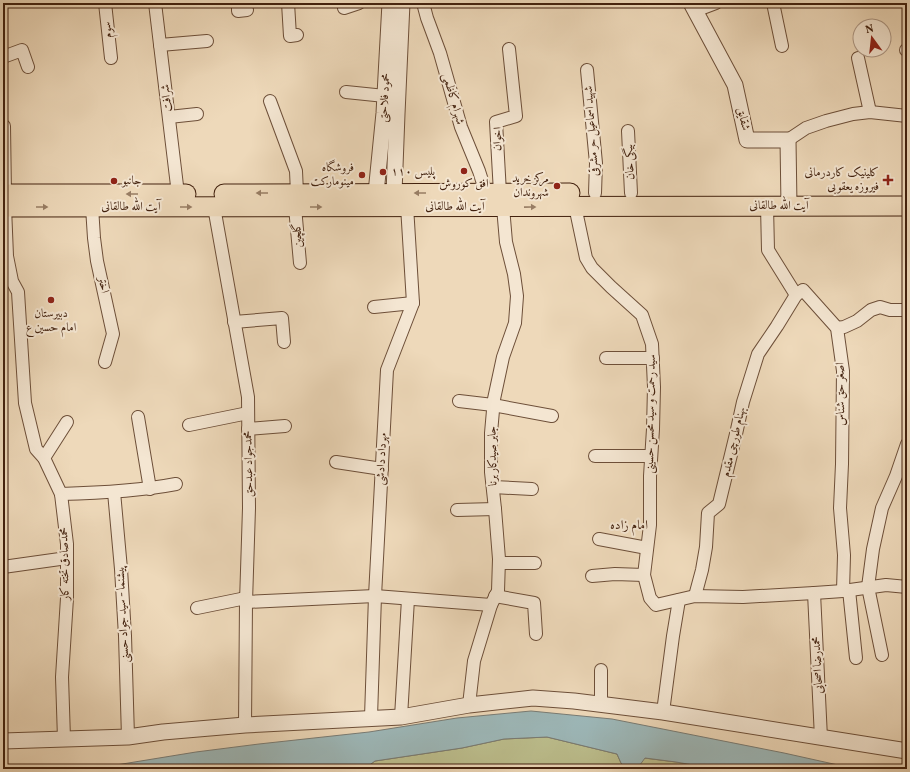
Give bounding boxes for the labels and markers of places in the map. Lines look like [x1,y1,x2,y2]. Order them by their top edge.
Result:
place label: فروشگاه مینومارکت [310,159,354,190]
place label: پلیس ۱۱۰ [391,164,436,180]
place label: کلینیک کاردرمانی فیروزه یعقوبی [804,165,879,195]
marker: افق کوروش [459,166,469,176]
marker: پلیس ۱۱۰ [378,167,388,177]
marker: فروشگاه مینومارکت [357,170,367,180]
place label: مرکز خرید شهروندان [512,171,549,201]
place label: جانبو [121,173,141,189]
marker: کلینیک کاردرمانی فیروزه یعقوبی [882,174,894,186]
marker: جانبو [109,176,119,186]
place label: افق کوروش [439,176,489,192]
marker: مرکز خرید شهروندان [552,181,562,191]
marker: دبیرستان امام حسین ع [46,295,56,305]
place label: دبیرستان امام حسین ع [26,306,77,338]

